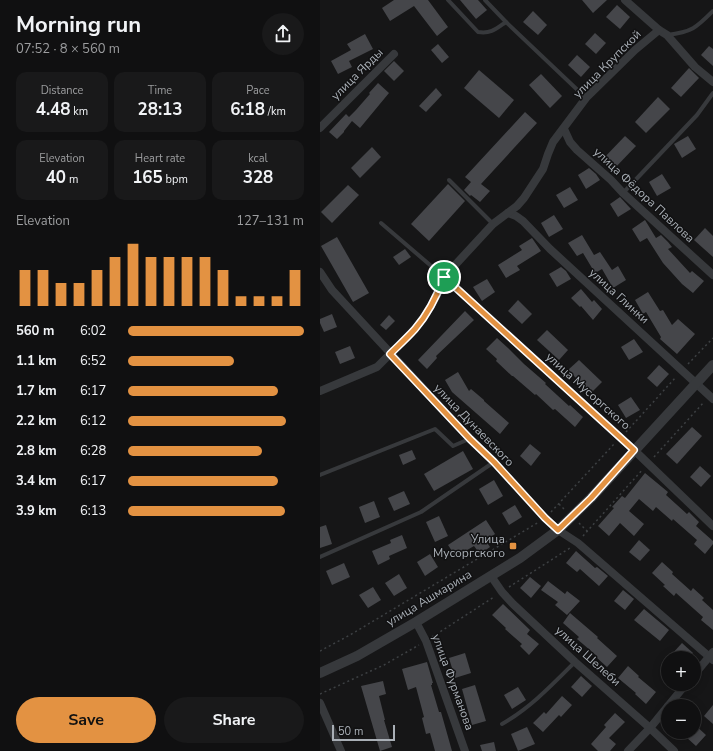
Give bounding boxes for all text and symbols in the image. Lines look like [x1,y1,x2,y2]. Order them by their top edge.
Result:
text: Morning run [16,10,141,40]
button: share [262,13,304,55]
street label: улица Крупской [569,26,645,102]
text: 07:52 · 8 × 560 m [16,40,120,58]
street label: улица Ярды [327,44,387,104]
text: Distance [41,83,83,98]
text: Time [148,83,172,98]
text: Pace [246,83,270,98]
text: 4.48 [36,98,71,121]
text: 28:13 [137,98,183,121]
text: 6:18 [230,98,265,121]
text: km [71,104,88,119]
text: /km [265,104,286,119]
street label: улица Фёдора Павлова [590,144,698,246]
text: Elevation [39,151,85,166]
text: Heart rate [135,151,185,166]
text: kcal [248,151,268,166]
text: 40 [46,166,66,189]
text: 165 [132,166,163,189]
text: 328 [243,166,273,189]
text: m [66,172,78,187]
text: bpm [163,172,188,187]
text: Elevation [16,212,70,230]
text: 127–131 m [236,212,304,230]
pin [427,260,461,294]
street label: улица Глинки [586,265,652,327]
icon: arrive [433,266,455,288]
text: 560 m [16,322,54,340]
text: 6:02 [80,322,106,340]
street label: улица Мусоргского [542,349,634,433]
text: 1.1 km [16,352,57,370]
text: 6:52 [80,352,106,370]
street label: улица Дунаевского [430,380,518,470]
text: 1.7 km [16,382,57,400]
text: 6:17 [80,382,106,400]
text: 2.2 km [16,412,57,430]
text: 6:12 [80,412,106,430]
text: 2.8 km [16,442,57,460]
text: 6:28 [80,442,106,460]
text: 3.4 km [16,472,57,490]
text: 6:17 [80,472,106,490]
text: 3.9 km [16,502,57,520]
text: 6:13 [80,502,106,520]
place label: Улица Мусоргского [433,531,505,561]
marker: Улица Мусоргского [508,541,518,551]
street label: улица Ашмарина [383,566,475,630]
street label: улица Шелеби [552,622,624,690]
street label: улица Фурманова [428,632,478,732]
map controls [661,651,701,739]
button: + [661,651,701,691]
button: Save [16,697,156,743]
button: Share [164,697,304,743]
button: − [661,699,701,739]
scale bar [332,723,395,742]
text: 50 m [338,724,363,739]

